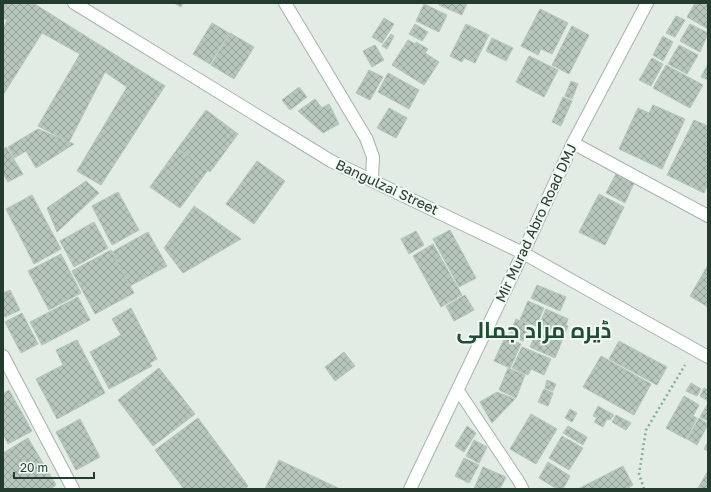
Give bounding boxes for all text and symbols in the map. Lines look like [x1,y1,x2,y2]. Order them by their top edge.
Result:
street label: Mir Murad Abro Road DMJ [491,141,580,305]
street label: Bangulzai Street [333,155,441,218]
district label: ڈیرہ مراد جمالی [457,316,611,344]
scale bar [14,454,94,480]
text: 20 m [20,460,48,475]

